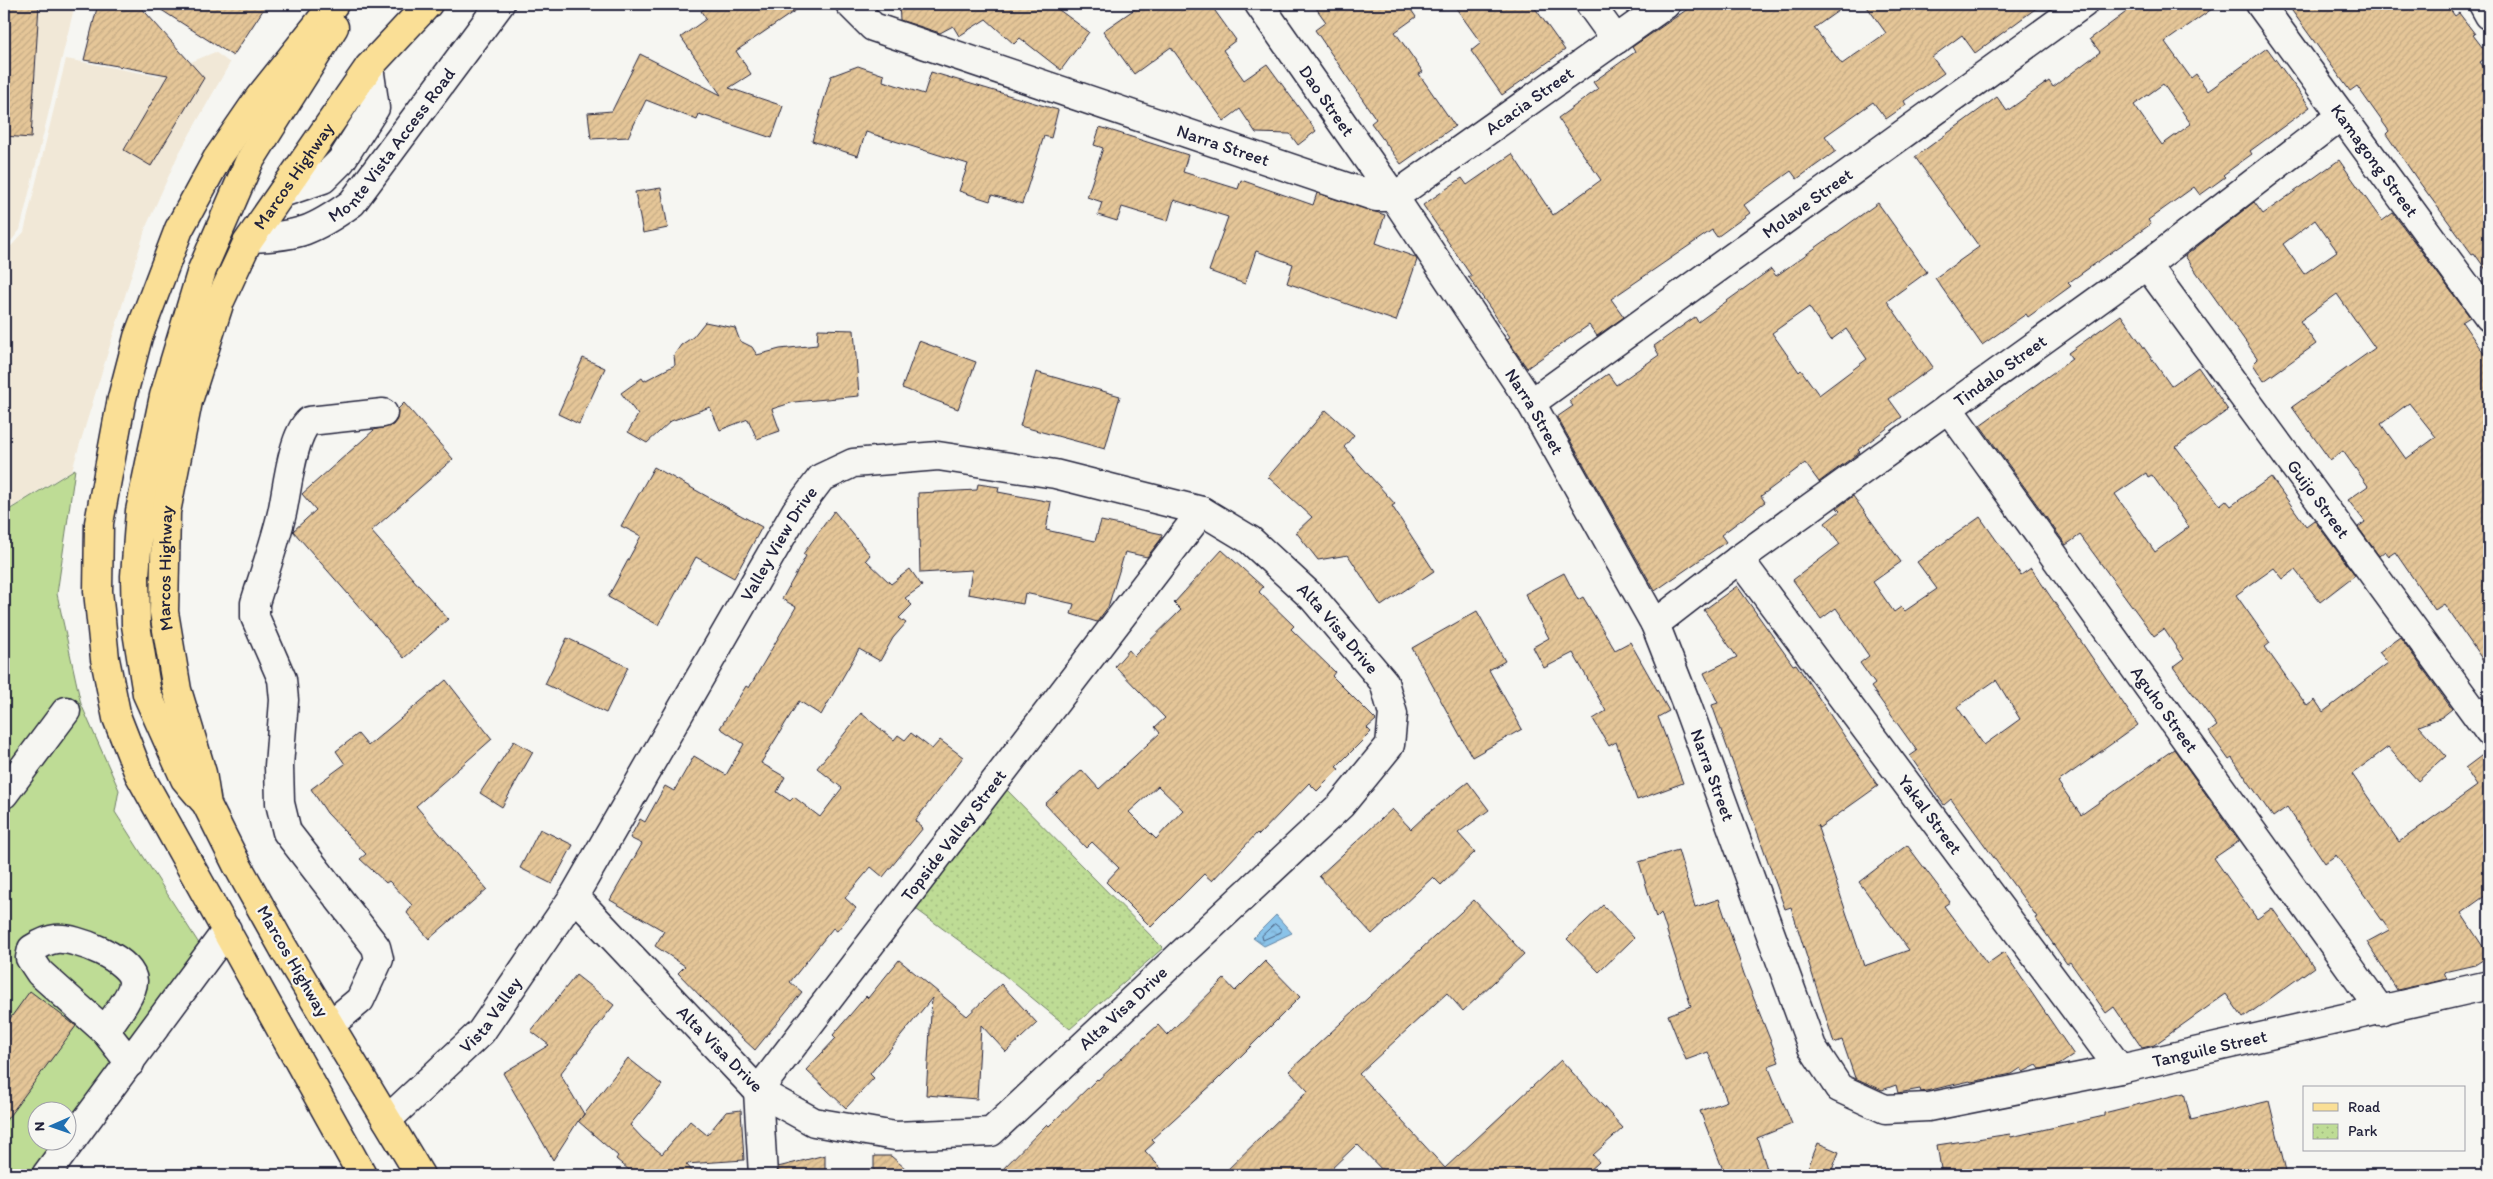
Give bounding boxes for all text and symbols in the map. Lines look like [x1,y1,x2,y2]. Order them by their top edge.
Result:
street label: Dao Street [1294,61,1359,141]
street label: Acacia Street [1481,62,1578,140]
street label: Monte Vista Access Road [324,63,460,227]
street label: Kamagong Street [2326,100,2423,222]
street label: Marcos Highway [249,118,339,234]
street label: Narra Street [1174,119,1273,171]
street label: Molave Street [1758,163,1857,243]
street label: Tindalo Street [1949,330,2051,412]
street label: Narra Street [1500,364,1569,459]
street label: Guijo Street [2282,455,2355,543]
street label: Valley View Drive [735,482,822,605]
street label: Marcos Highway [152,503,178,633]
street label: Alta Visa Drive [1293,578,1383,679]
street label: Aguho Street [2126,662,2203,757]
street label: Narra Street [1686,726,1740,824]
street label: Topside Valley Street [896,765,1011,906]
street label: Yakal Street [1893,770,1967,859]
street label: Marcos Highway [252,901,334,1021]
street label: Alta Visa Drive [1074,961,1172,1055]
street label: Vista Valley [455,972,527,1058]
street label: Alta Visa Drive [672,1001,768,1097]
street label: Tanguile Street [2150,1025,2269,1072]
legend [2303,1086,2466,1152]
text: Road [2348,1098,2381,1116]
north arrow [28,1102,78,1152]
text: N [31,1121,48,1131]
text: Park [2348,1122,2378,1140]

